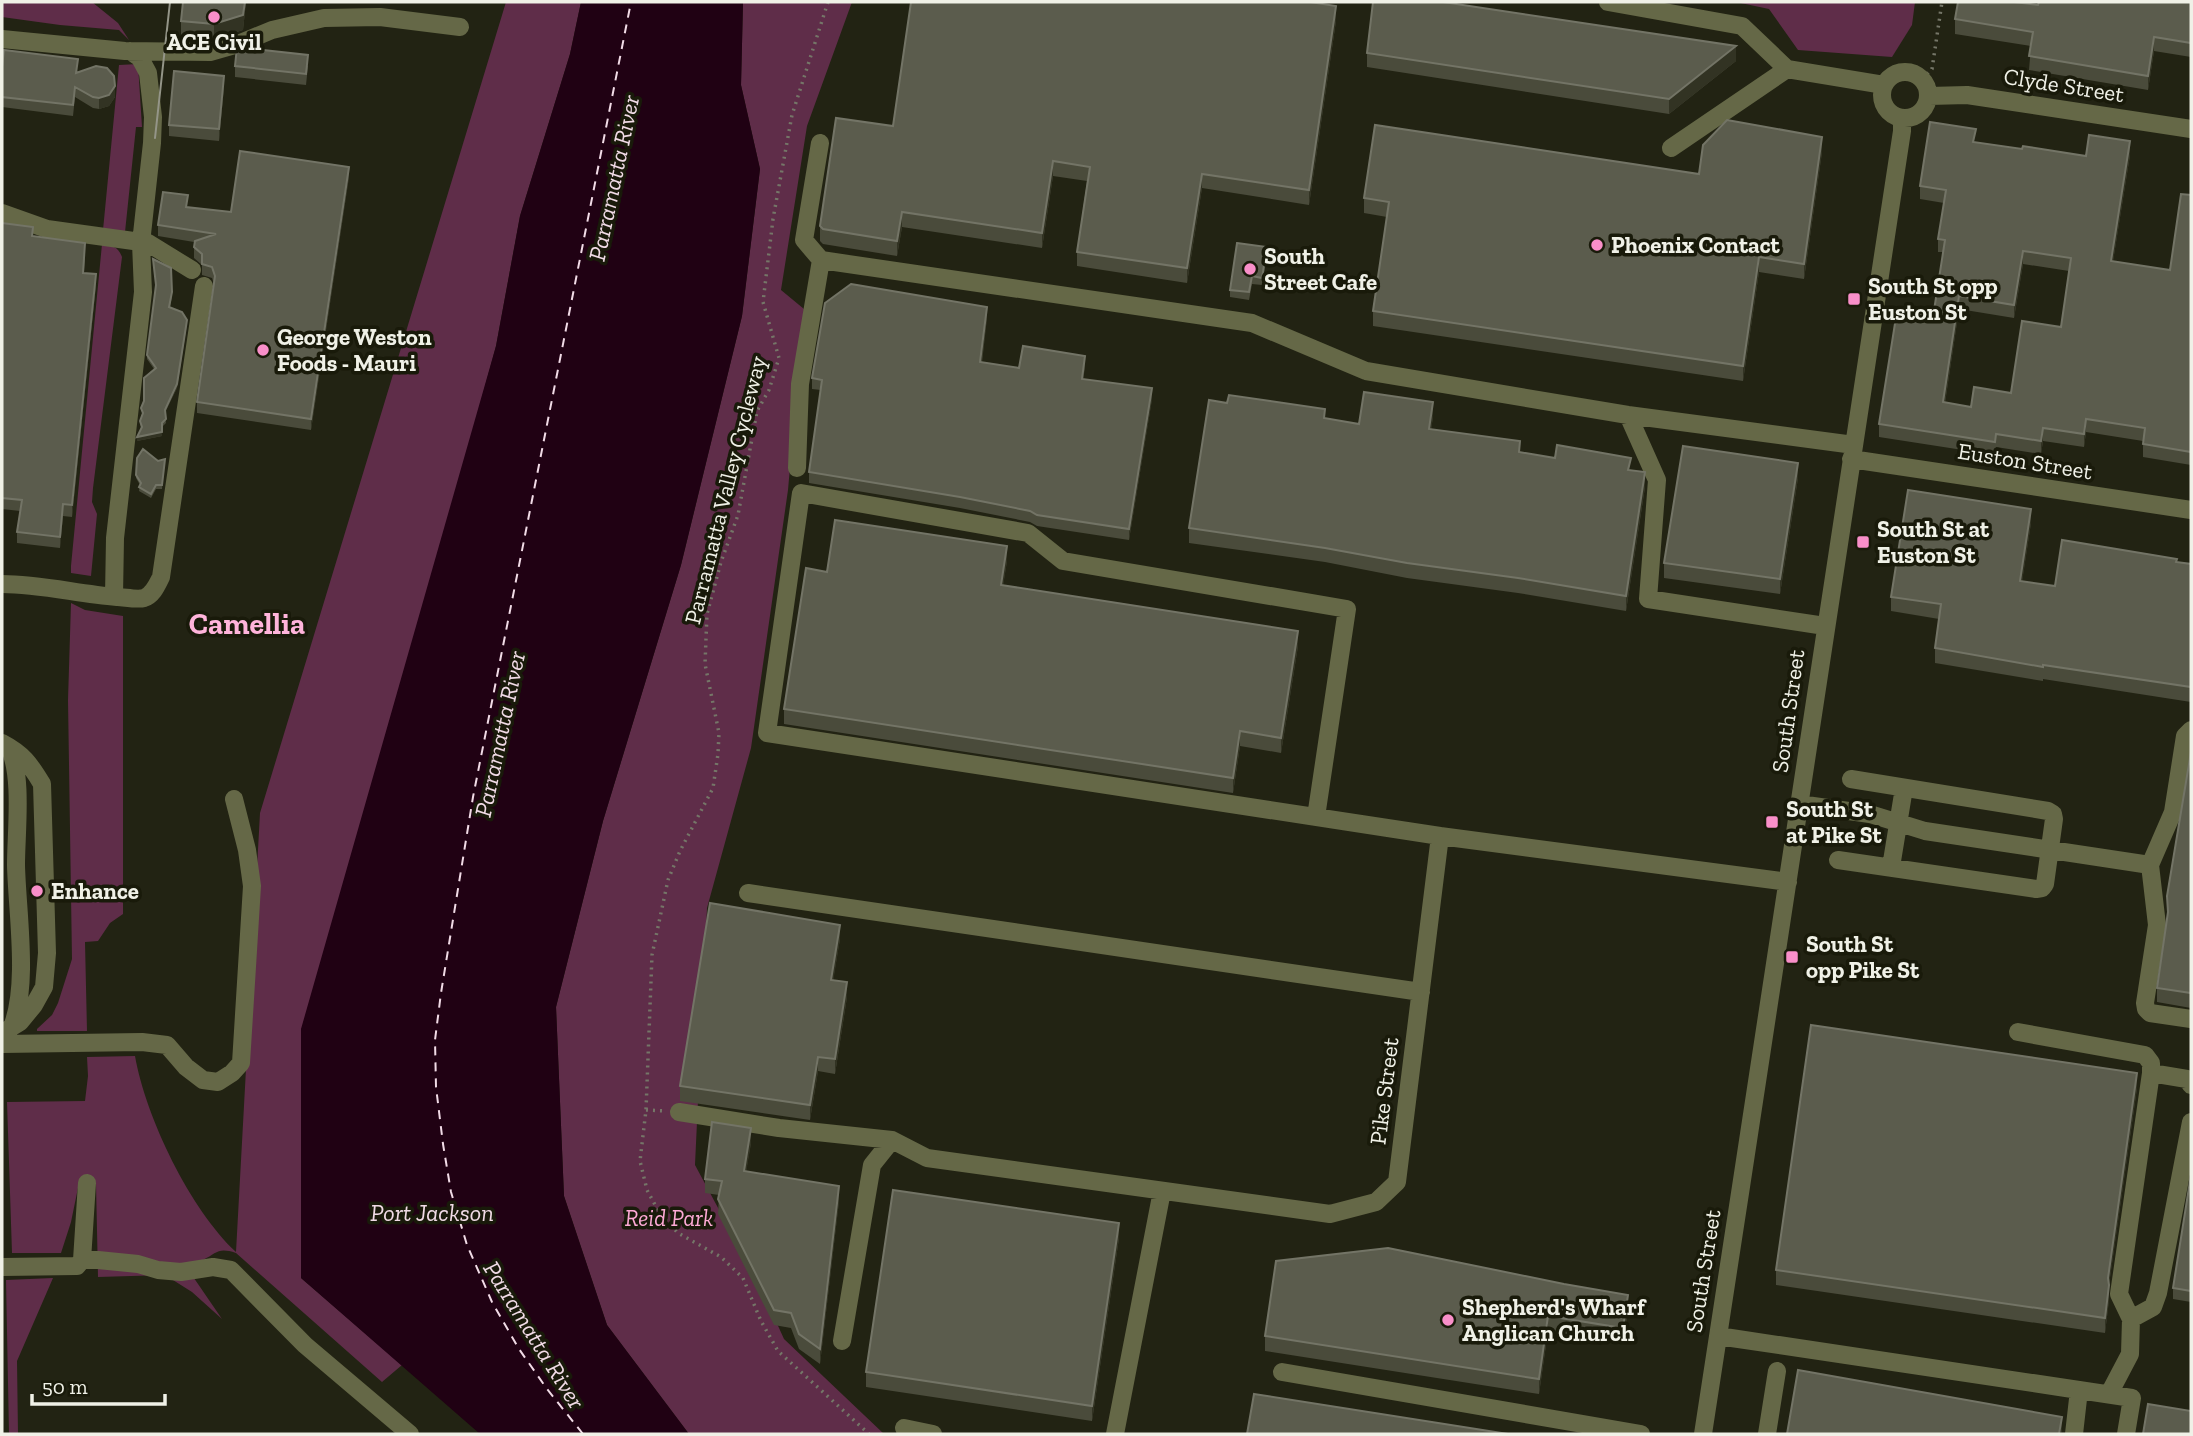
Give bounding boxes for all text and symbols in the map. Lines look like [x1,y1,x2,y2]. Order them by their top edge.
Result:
marker: ACE Civil [206,9,222,25]
place label: ACE Civil [167,28,262,56]
street label: Clyde Street [2002,62,2127,108]
water label: Parramatta River [582,92,645,264]
place label: Phoenix Contact [1611,231,1781,259]
marker: Phoenix Contact [1589,237,1605,253]
place label: South Street Cafe [1264,242,1377,296]
marker: South Street Cafe [1242,261,1258,277]
place label: South St opp Euston St [1868,272,1998,326]
marker: South St opp Euston St [1846,291,1862,307]
place label: George Weston Foods - Mauri [277,323,432,377]
marker: George Weston Foods - Mauri [255,342,271,358]
street label: Parramatta Valley Cycleway [678,353,772,627]
street label: Euston Street [1956,437,2095,486]
place label: South St at Euston St [1877,515,1990,569]
marker: South St at Euston St [1855,534,1871,550]
district label: Camellia [189,606,305,642]
street label: South Street [1766,647,1811,774]
water label: Parramatta River [468,648,531,820]
place label: South St at Pike St [1786,795,1883,849]
marker: South St at Pike St [1764,814,1780,830]
place label: Enhance [51,877,139,905]
marker: Enhance [29,883,45,899]
place label: South St opp Pike St [1806,930,1920,984]
marker: South St opp Pike St [1784,949,1800,965]
street label: Pike Street [1364,1035,1405,1146]
water label: Port Jackson [370,1198,494,1227]
park label: Reid Park [625,1204,713,1232]
street label: South Street [1679,1207,1727,1334]
water label: Parramatta River [477,1255,592,1415]
place label: Shepherd's Wharf Anglican Church [1462,1293,1647,1347]
marker: Shepherd's Wharf Anglican Church [1440,1312,1456,1328]
scale bar [32,1362,164,1406]
text: 50 m [42,1374,88,1399]

